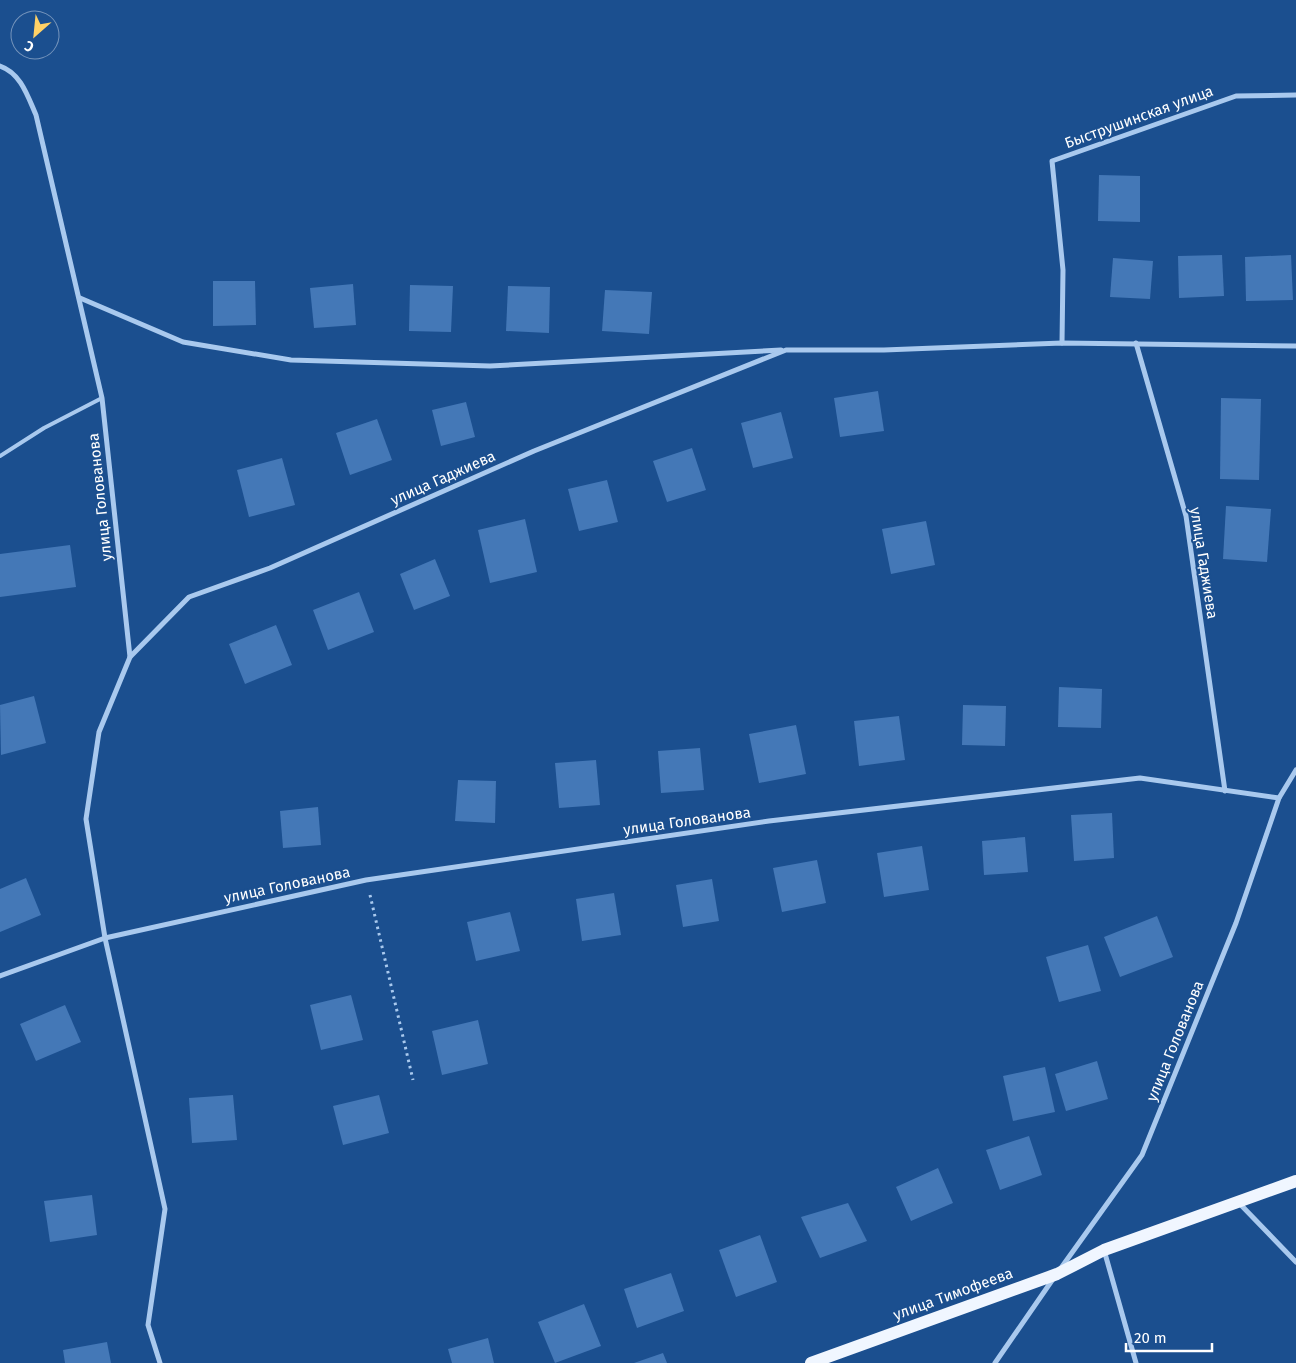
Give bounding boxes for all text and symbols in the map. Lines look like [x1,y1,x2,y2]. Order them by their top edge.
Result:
north arrow [10,10,60,60]
text: С [22,37,37,56]
street label: Быструшинская улица [1062,82,1216,152]
street label: улица Голованова [84,432,116,562]
street label: улица Гаджиева [388,447,498,509]
street label: улица Гаджиева [1186,506,1222,620]
street label: улица Голованова [622,803,752,839]
street label: улица Голованова [222,863,352,907]
street label: улица Голованова [1143,978,1207,1104]
street label: улица Тимофеева [891,1264,1015,1324]
scale bar [1126,1320,1212,1352]
text: 20 m [1134,1329,1167,1347]

